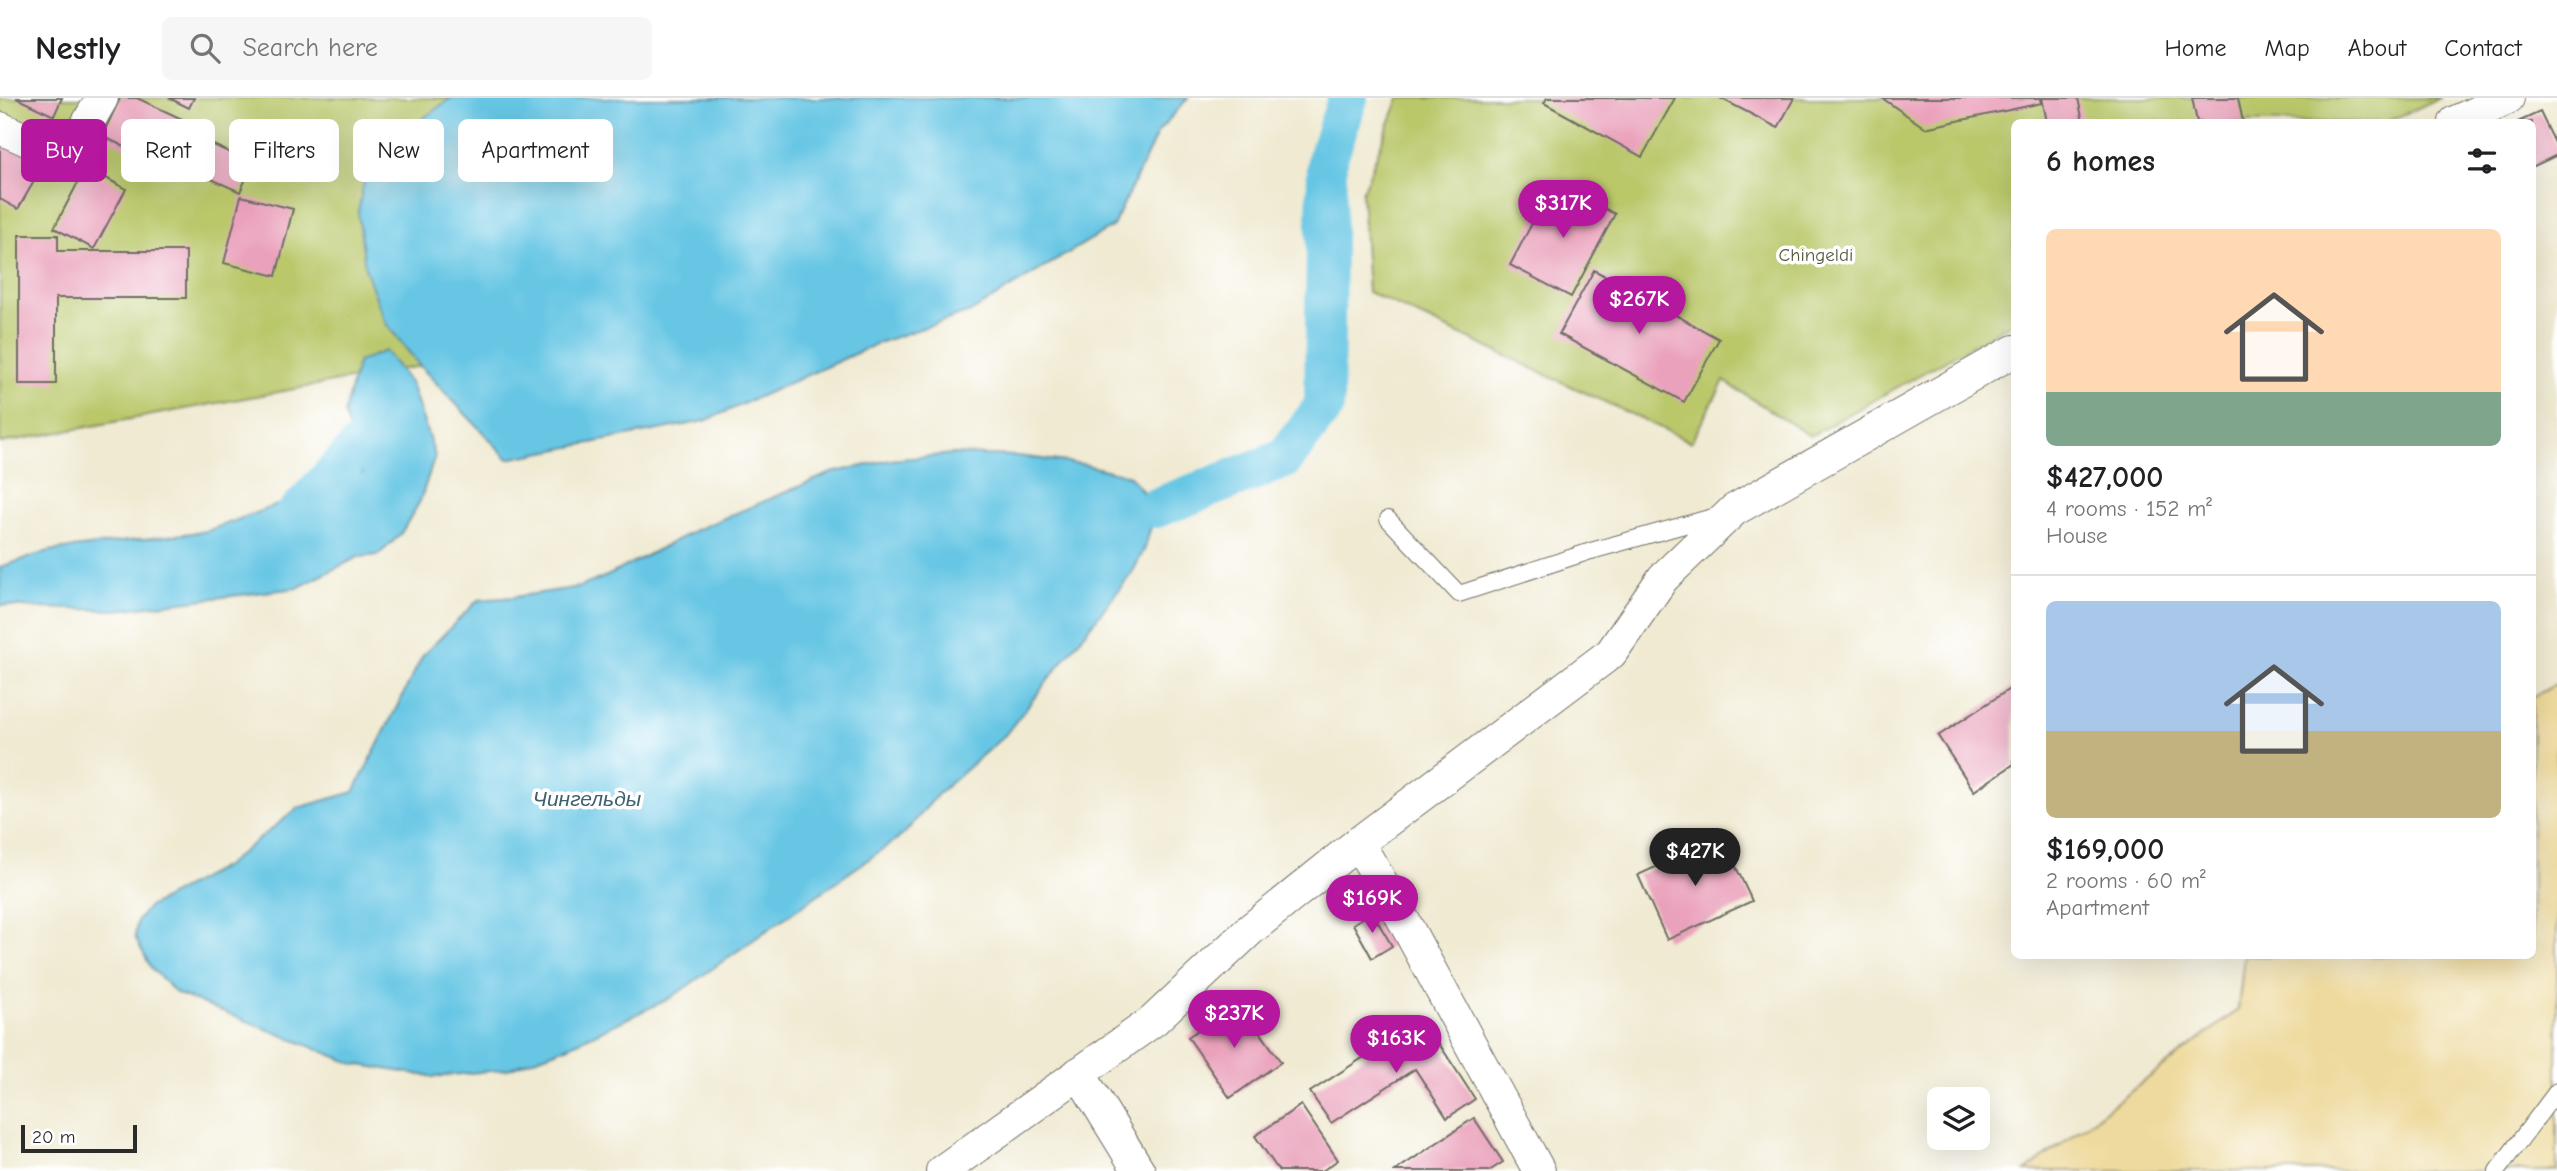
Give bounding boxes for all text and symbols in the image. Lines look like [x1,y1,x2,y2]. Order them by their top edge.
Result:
search box [162,17,652,80]
text: Nestly [35,29,120,67]
icon: search [186,29,224,67]
text: Search here [242,33,378,63]
text: Home [2165,34,2226,62]
text: Map [2264,34,2310,62]
text: About [2348,34,2406,62]
text: Contact [2444,34,2522,62]
chip: Buy [21,119,107,182]
chip: Rent [121,119,215,182]
chip: Filters [229,119,339,182]
chip: New [353,119,444,182]
chip: Apartment [458,119,613,182]
icon: filters [2463,142,2501,180]
text: 6 homes [2046,144,2155,179]
pin: $317K [1514,180,1612,240]
text: $317K [1534,189,1592,216]
park label: Chingeldi [1779,244,1853,266]
icon: home [2211,274,2337,400]
pin: $267K [1590,276,1688,336]
text: $267K [1609,285,1669,312]
text: $427,000 [2046,460,2163,495]
text: 4 rooms · 152 m² [2046,495,2212,522]
text: House [2046,522,2108,549]
icon: home [2211,646,2337,772]
water label: Чингельды [533,787,642,811]
pin: $427K [1646,828,1744,888]
text: $169,000 [2046,832,2164,867]
text: $427K [1665,837,1725,864]
text: 2 rooms · 60 m² [2046,867,2206,894]
pin: $169K [1323,876,1421,935]
text: $169K [1342,884,1402,911]
text: Apartment [2046,894,2149,921]
pin: $237K [1185,990,1283,1050]
text: $237K [1204,999,1264,1026]
pin: $163K [1347,1016,1445,1075]
text: $163K [1366,1024,1426,1051]
map controls [1927,1087,1990,1150]
button: layers [1927,1087,1990,1150]
scale bar [21,1122,136,1154]
text: 20 m [32,1126,76,1148]

